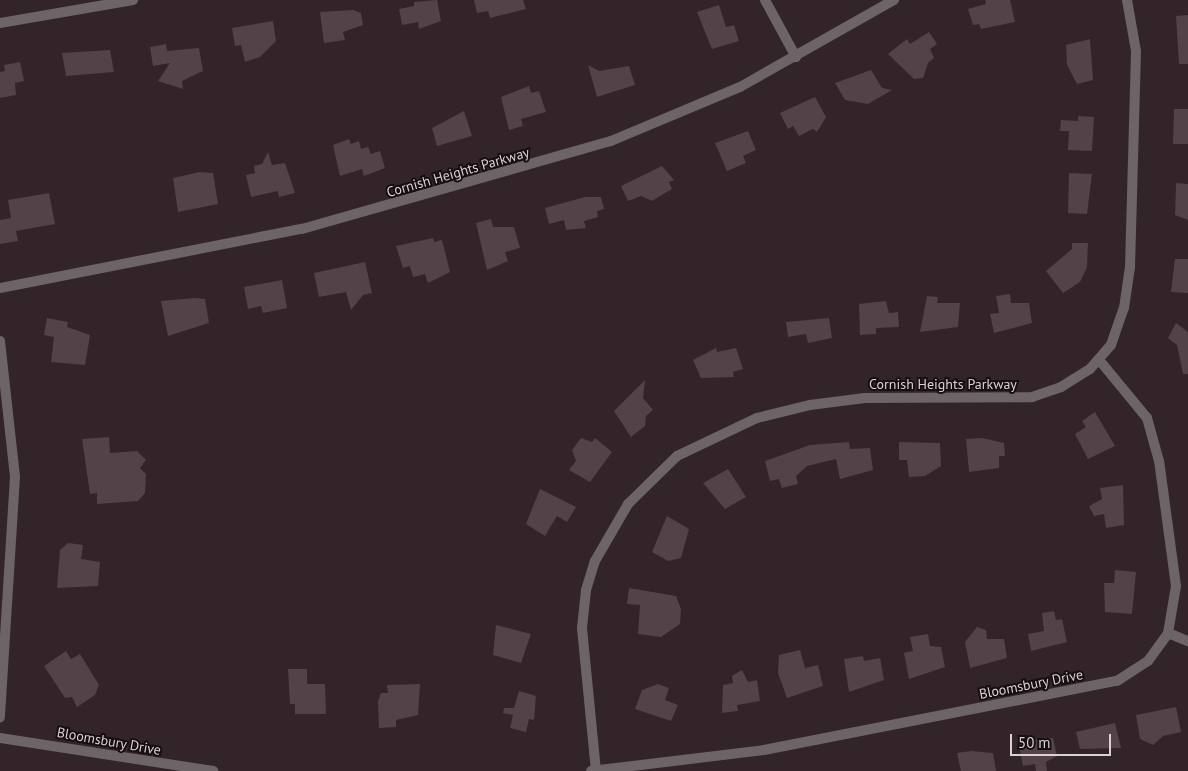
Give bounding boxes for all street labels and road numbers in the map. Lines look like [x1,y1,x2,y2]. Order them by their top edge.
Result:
street label: Cornish Heights Parkway [385,144,531,200]
street label: Cornish Heights Parkway [869,376,1017,392]
street label: Bloomsbury Drive [977,666,1085,702]
street label: Bloomsbury Drive [55,724,163,758]

